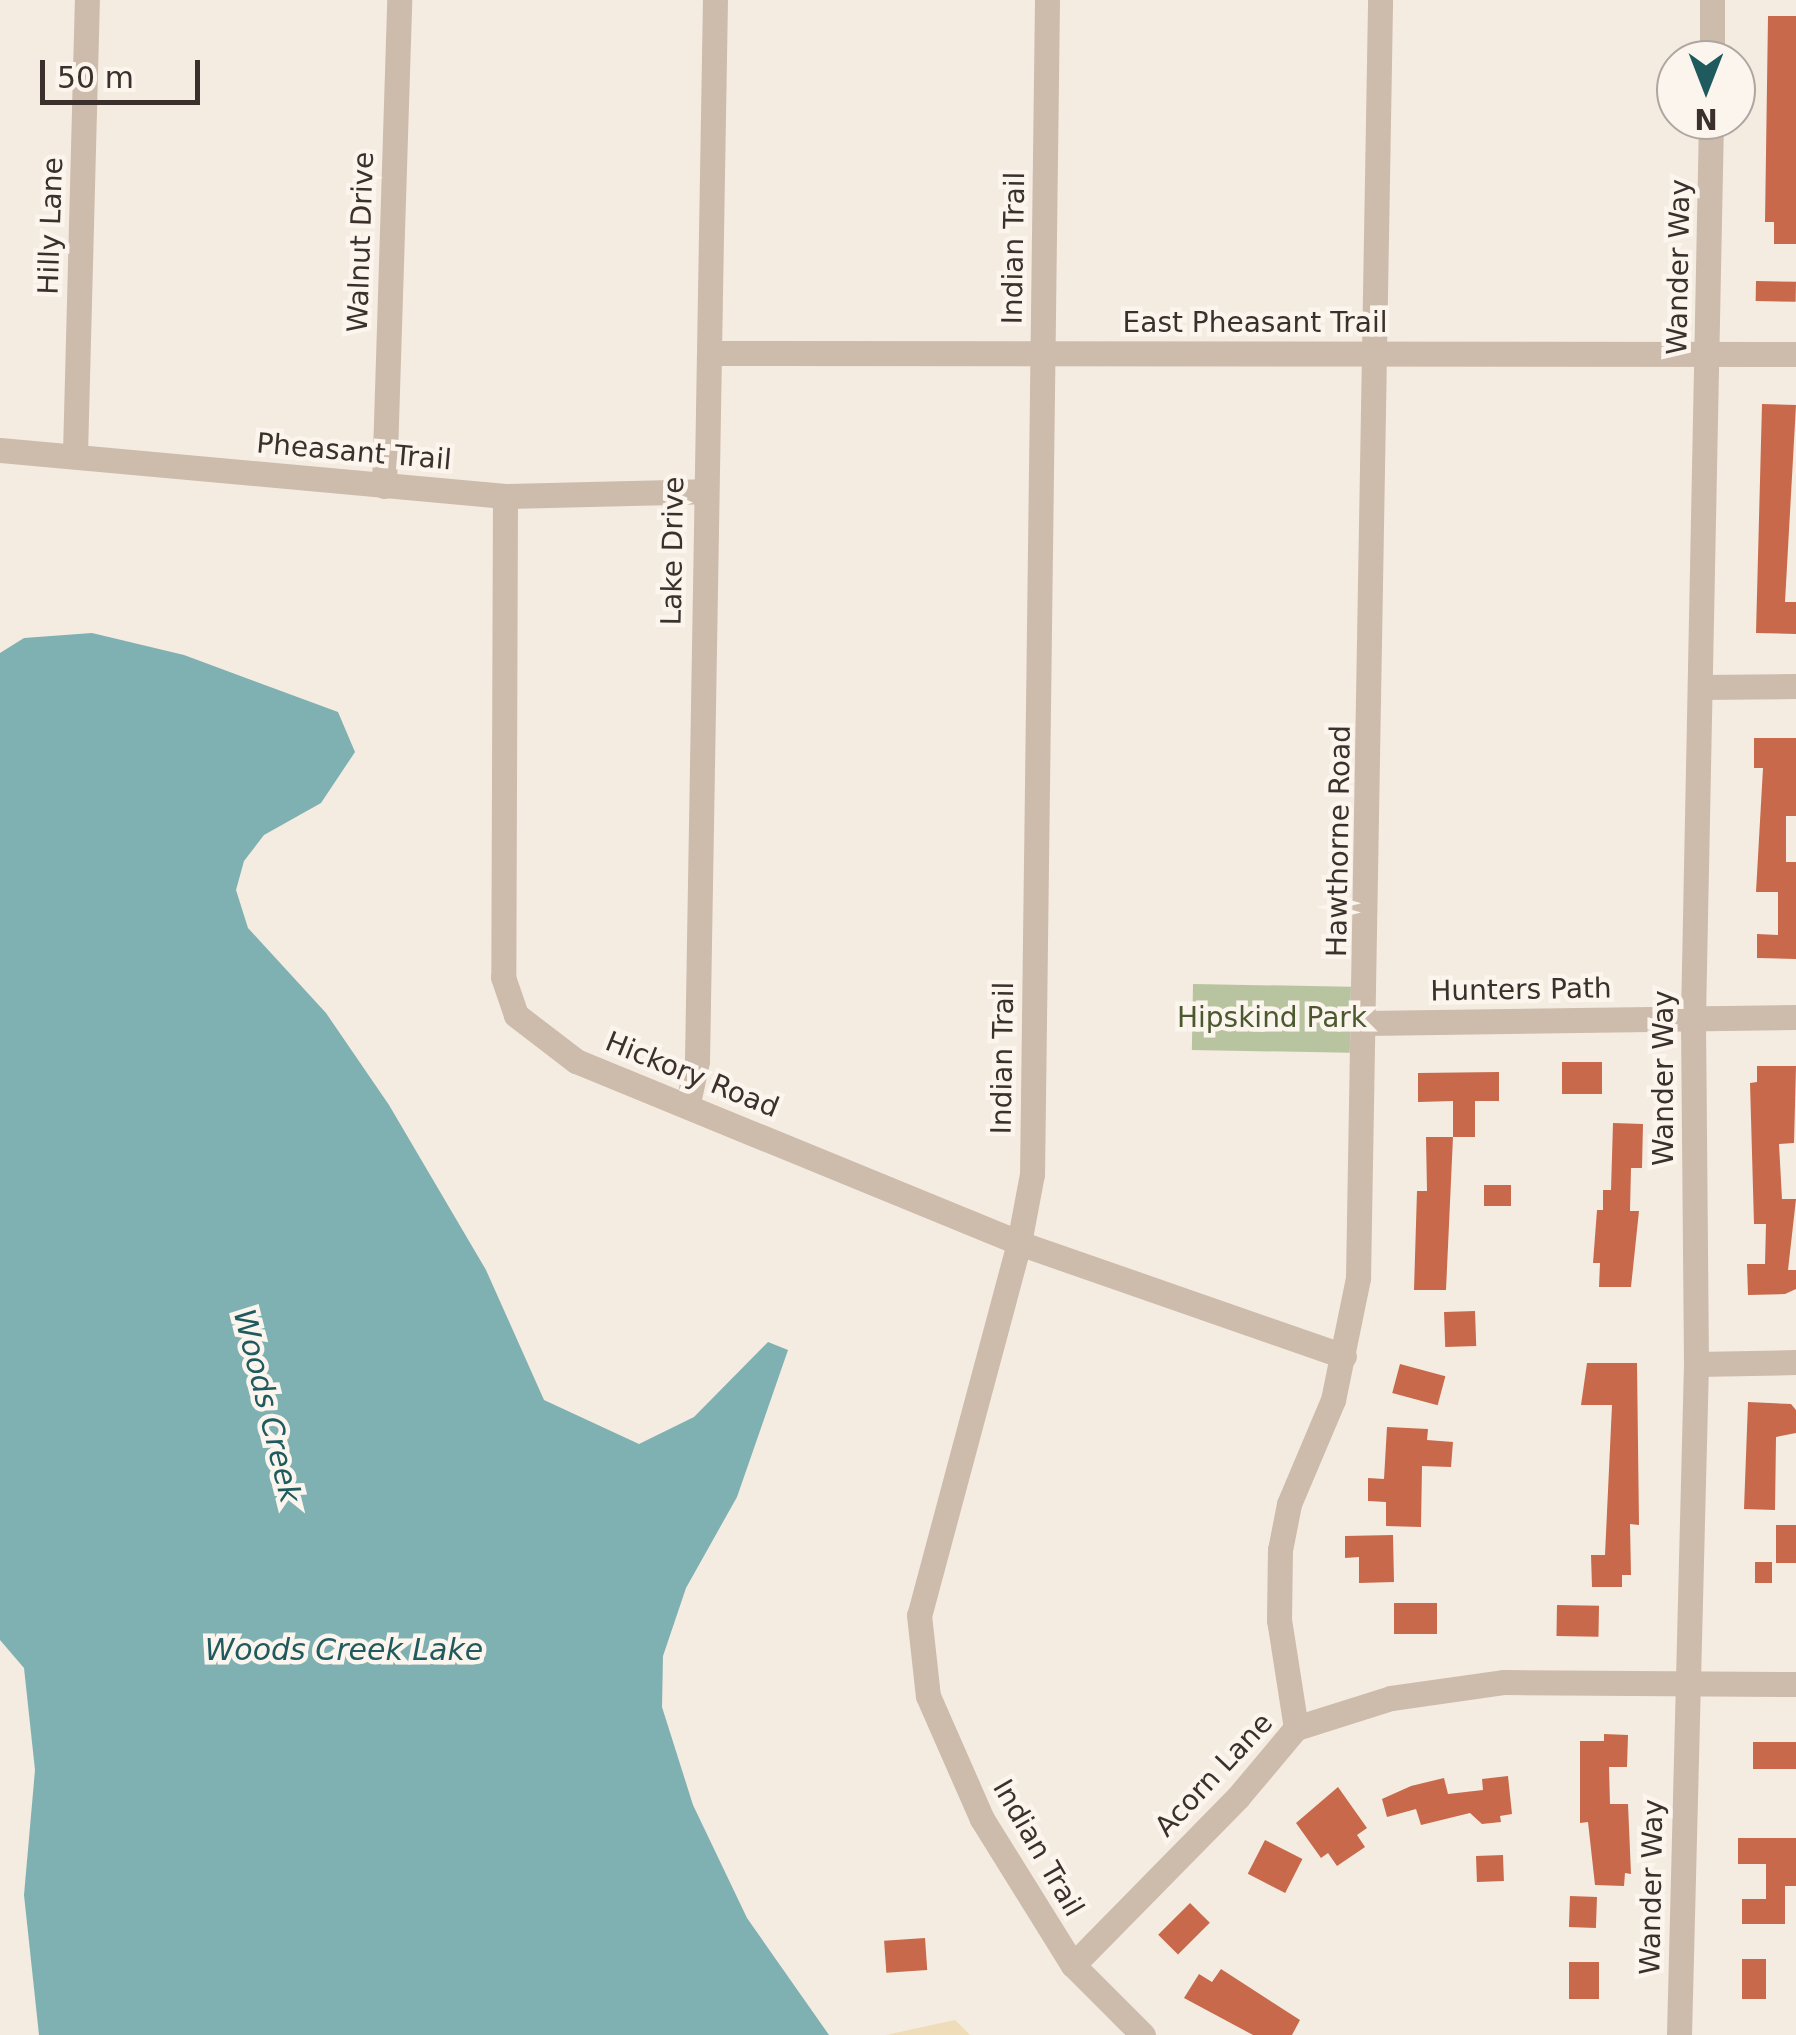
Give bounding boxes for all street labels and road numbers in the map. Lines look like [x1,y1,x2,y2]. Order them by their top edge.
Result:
street label: Walnut Drive [341,151,381,333]
street label: Hilly Lane [32,157,70,295]
street label: Indian Trail [996,171,1032,325]
street label: Wander Way [1661,179,1697,355]
street label: East Pheasant Trail [1123,306,1387,340]
street label: Pheasant Trail [255,427,453,477]
street label: Lake Drive [655,476,691,626]
street label: Hawthorne Road [1320,725,1358,957]
street label: Hunters Path [1430,972,1612,1008]
street label: Indian Trail [985,981,1021,1135]
street label: Wander Way [1647,990,1681,1166]
street label: Hickory Road [600,1025,784,1125]
street label: Acorn Lane [1148,1706,1280,1844]
street label: Indian Trail [985,1774,1091,1922]
street label: Wander Way [1634,1799,1670,1975]

